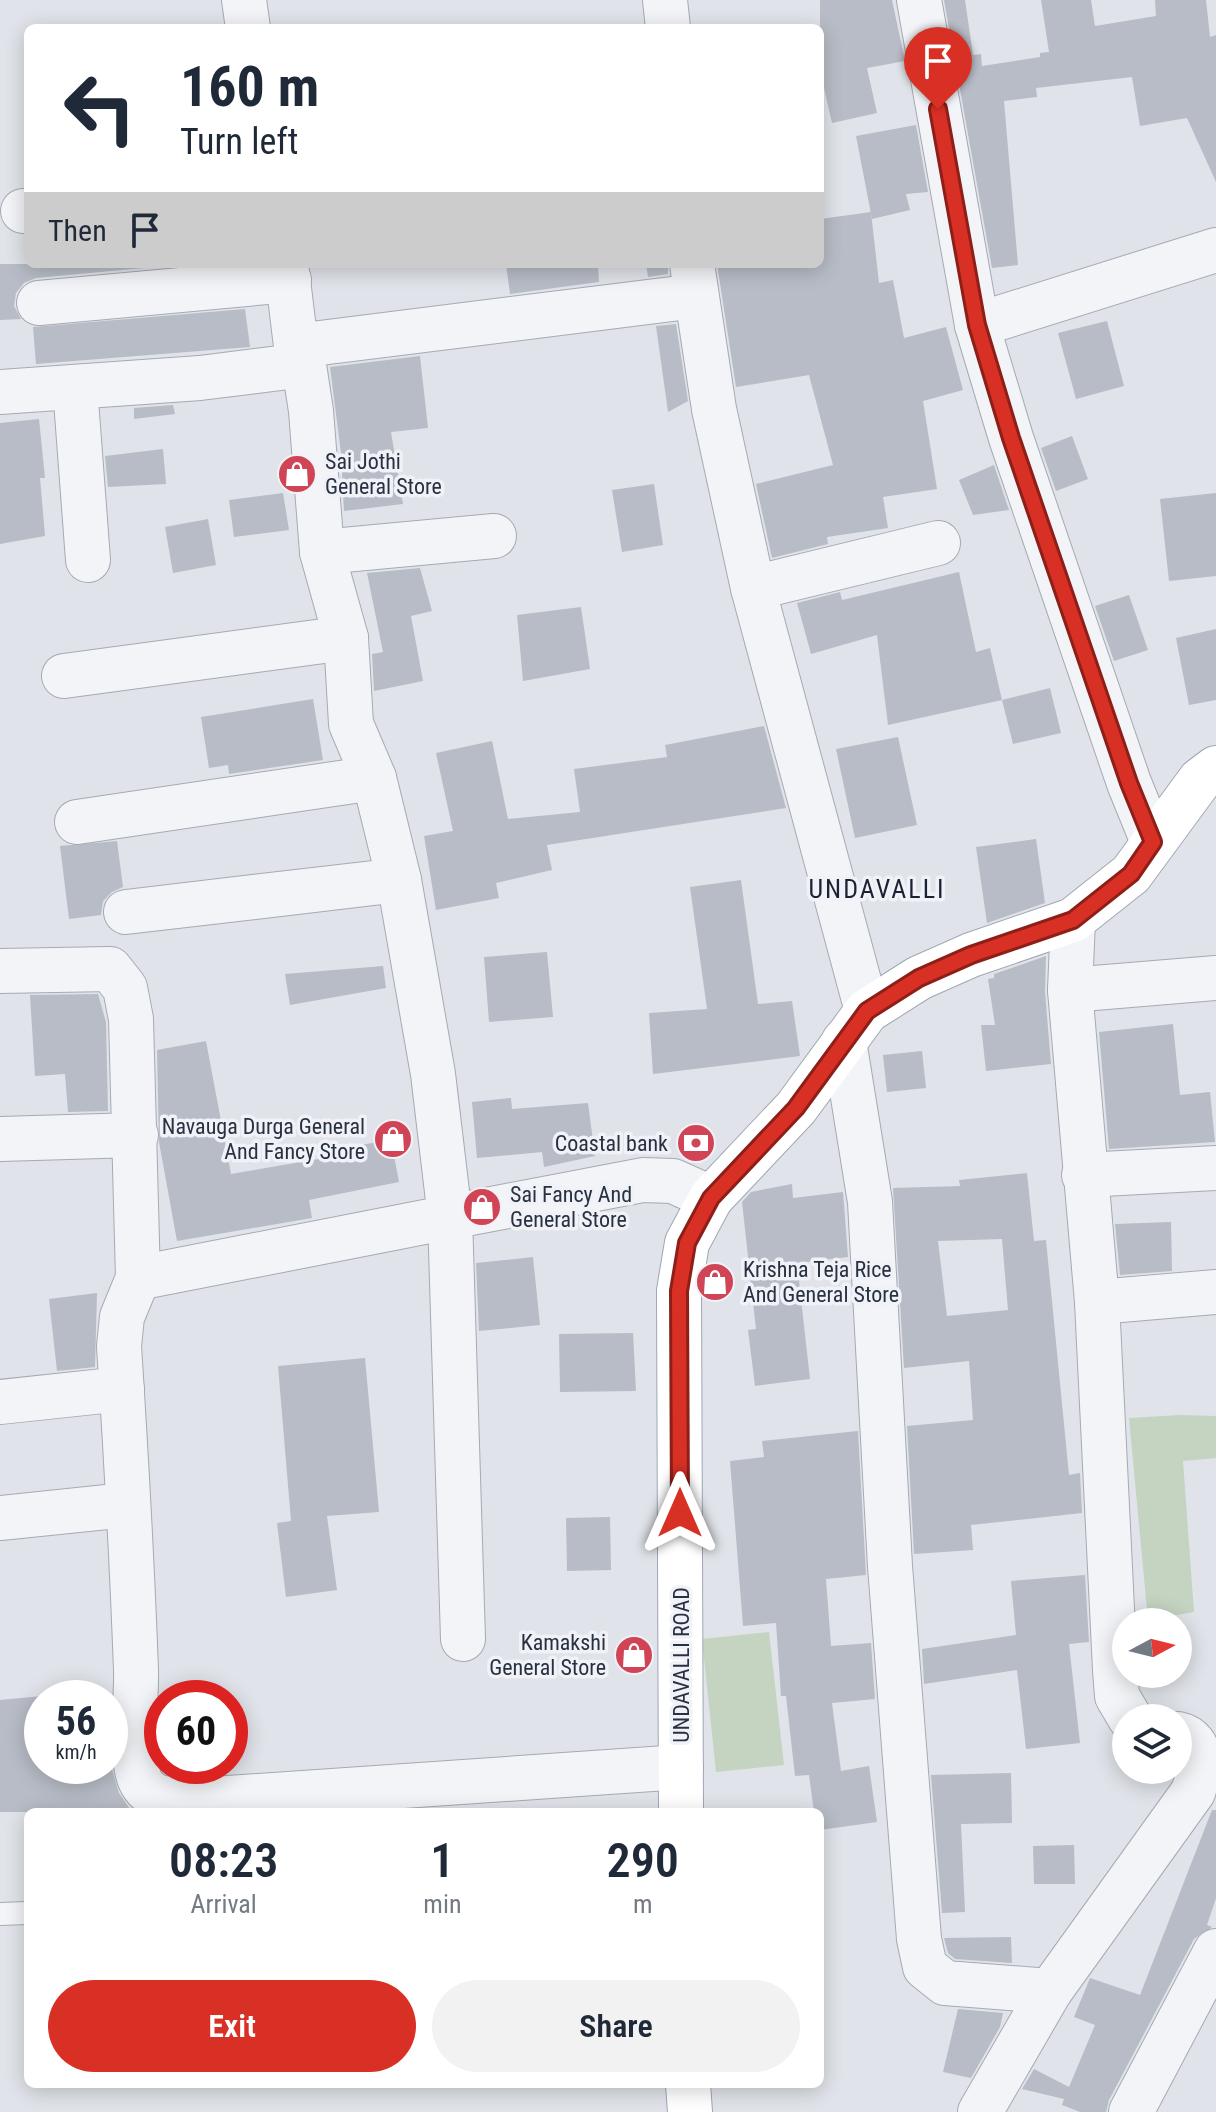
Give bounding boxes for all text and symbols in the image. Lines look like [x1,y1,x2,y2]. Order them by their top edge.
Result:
pin [904,27,972,109]
icon: arrive [916,39,960,83]
text: 160 m [180,54,319,120]
icon: left [48,56,152,160]
text: Turn left [180,121,298,163]
icon: arrive [123,208,167,252]
text: Then [48,213,107,248]
place label: Sai Jothi General Store [325,449,442,499]
shop icon: Sai Jothi General Store [276,453,318,495]
district label: UNDAVALLI [808,874,946,904]
place label: Navauga Durga General And Fancy Store [162,1114,365,1164]
shop icon: Navauga Durga General And Fancy Store [372,1118,414,1160]
bank icon: Coastal bank [675,1122,717,1164]
place label: Coastal bank [555,1131,668,1156]
place label: Sai Fancy And General Store [510,1182,632,1232]
shop icon: Sai Fancy And General Store [461,1186,503,1228]
place label: Krishna Teja Rice And General Store [743,1257,899,1307]
shop icon: Krishna Teja Rice And General Store [694,1261,736,1303]
position arrow [638,1471,722,1555]
street label: UNDAVALLI ROAD [669,1587,694,1743]
north arrow [1112,1608,1192,1688]
map controls [1112,1608,1192,1784]
place label: Kamakshi General Store [489,1630,606,1680]
shop icon: Kamakshi General Store [613,1634,655,1676]
speed limit sign: 60 [144,1680,248,1784]
text: 56 [56,1698,96,1745]
button: layers [1112,1704,1192,1784]
text: km/h [55,1740,97,1764]
text: 08:23 [169,1832,278,1889]
text: 1 [430,1832,454,1889]
text: 290 [607,1832,679,1889]
text: Arrival [191,1889,257,1919]
text: min [423,1889,461,1919]
text: m [633,1889,653,1919]
button: Exit [48,1980,416,2072]
button: Share [432,1980,800,2072]

